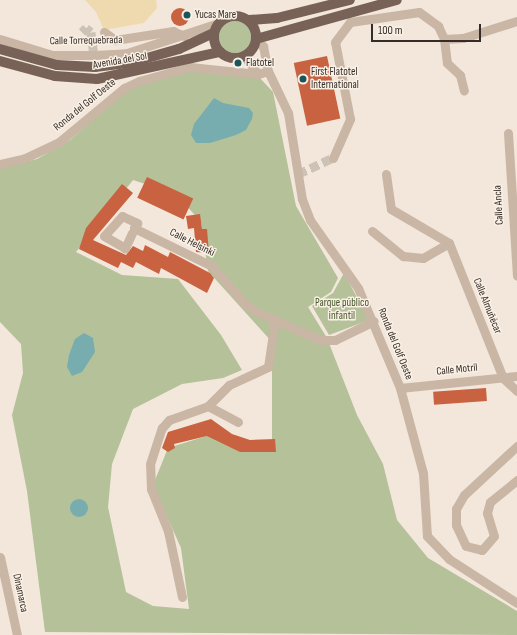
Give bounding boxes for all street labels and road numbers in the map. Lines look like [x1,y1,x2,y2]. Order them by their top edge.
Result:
street label: Calle Torrequebrada [50,34,122,48]
street label: Avenida del Sol [92,50,148,72]
street label: Ronda del Golf Oeste [51,76,119,134]
street label: Calle Ancla [491,185,507,225]
street label: Calle Helsinki [167,226,217,260]
street label: Calle Almuñécar [470,276,504,336]
street label: Ronda del Golf Oeste [375,306,415,382]
street label: Calle Motril [436,361,478,379]
street label: Dinamarca [9,572,31,614]

